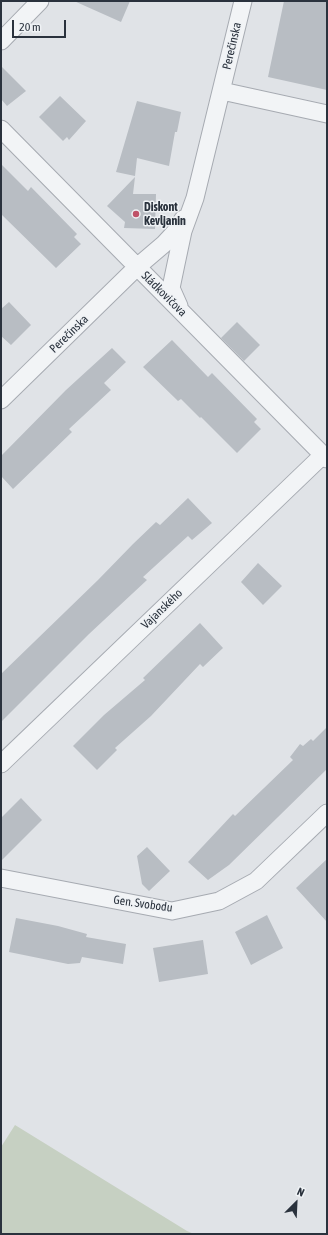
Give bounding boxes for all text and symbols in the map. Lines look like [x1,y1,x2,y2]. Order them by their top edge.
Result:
scale bar [14,12,68,38]
text: 20 m [19,20,41,34]
street label: Perečínska [220,21,244,71]
place label: Diskont Kevljanin [144,200,186,228]
marker: Diskont Kevljanin [131,209,141,219]
street label: Sládkovičova [138,268,190,320]
street label: Perečínska [47,312,91,356]
street label: Vajanského [138,586,186,632]
street label: Gen. Svobodu [112,893,174,915]
north arrow [276,1183,316,1223]
text: N [295,1185,306,1199]

